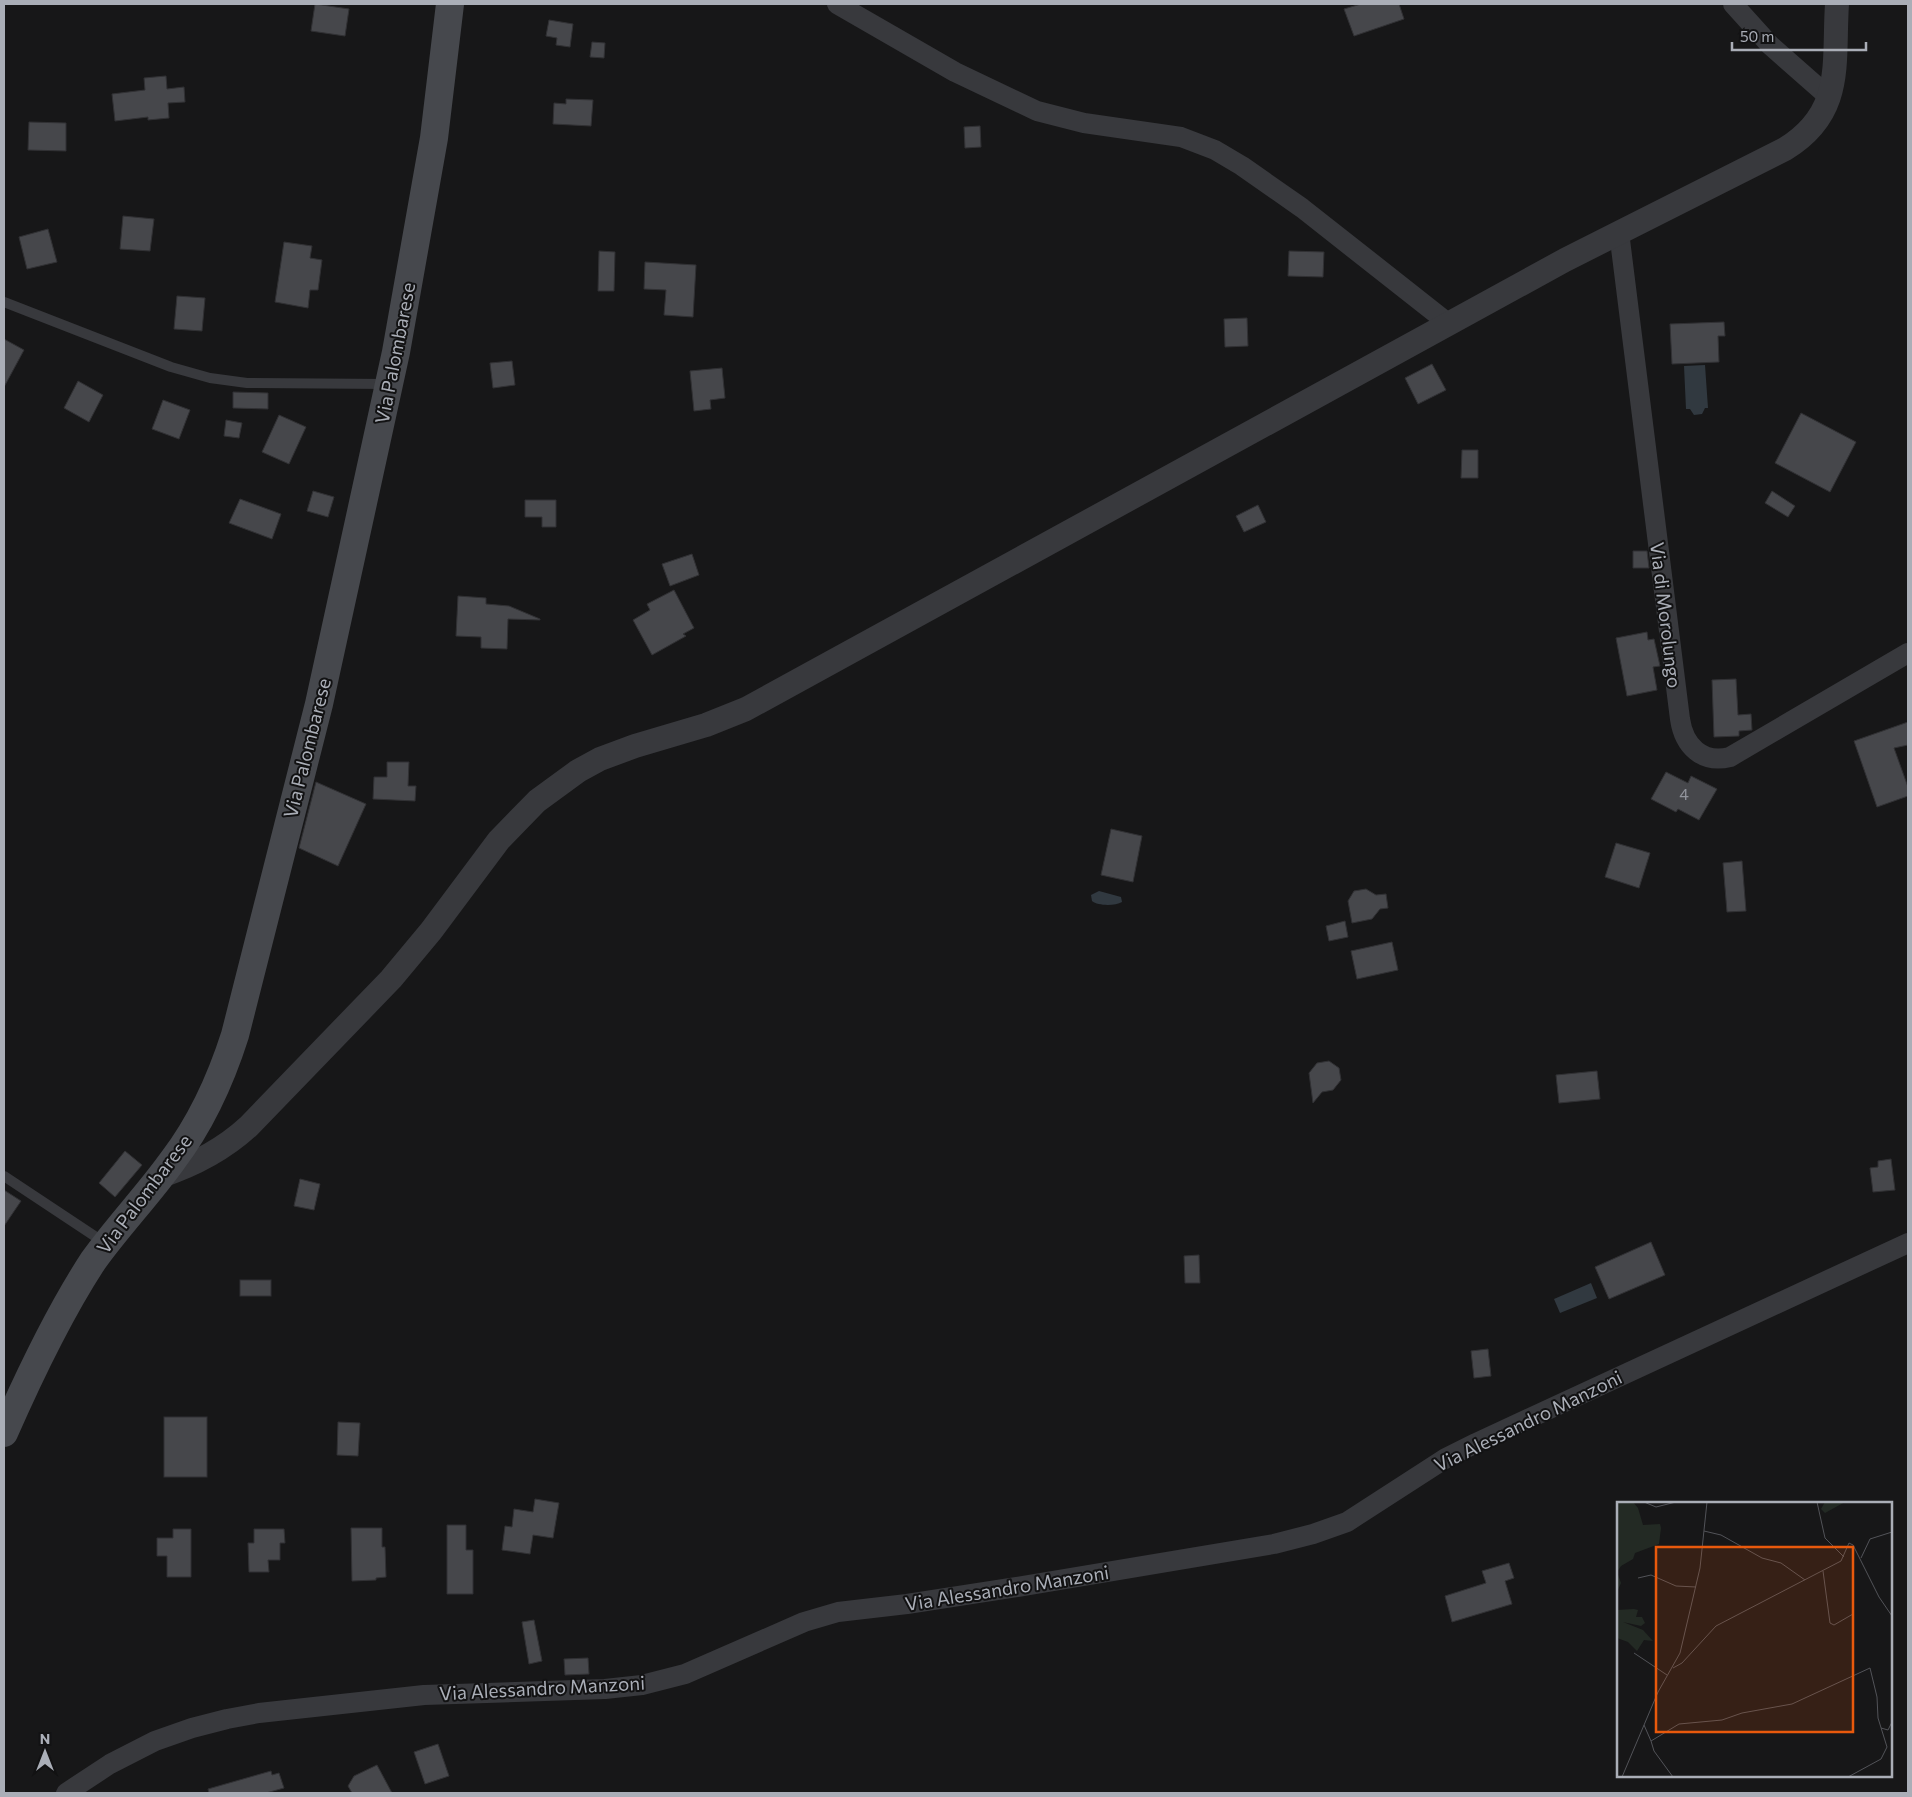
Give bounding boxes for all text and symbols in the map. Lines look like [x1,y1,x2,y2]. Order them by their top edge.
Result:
scale bar [1732,20,1866,52]
text: 50 m [1740,27,1774,45]
street label: Via Palombarese [370,280,419,425]
street label: Via di Morolungo [1646,541,1687,689]
street label: Via Palombarese [278,676,335,820]
house number: 4 [1679,784,1689,803]
street label: Via Palombarese [91,1130,196,1258]
street label: Via Alessandro Manzoni [1430,1365,1625,1476]
inset map [1617,1502,1892,1777]
street label: Via Alessandro Manzoni [903,1560,1111,1615]
street label: Via Alessandro Manzoni [438,1671,646,1704]
north arrow [20,1727,70,1777]
text: N [40,1730,50,1747]

